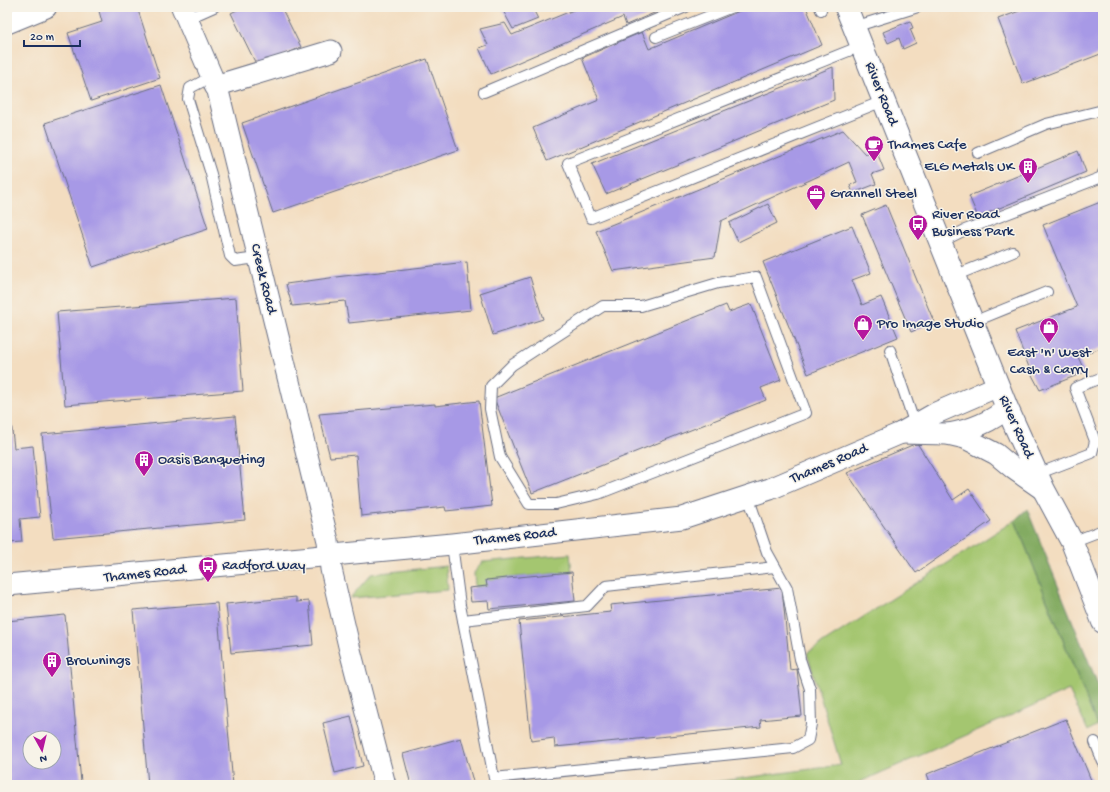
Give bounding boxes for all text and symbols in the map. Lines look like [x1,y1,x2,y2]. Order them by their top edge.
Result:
scale bar [24,22,80,48]
text: 20 m [30,31,55,45]
street label: River Road [860,60,902,130]
cafe icon: Thames Cafe [863,134,885,162]
place label: Thames Cafe [887,136,967,154]
building icon: ELG Metals UK [1017,156,1039,184]
place label: ELG Metals UK [924,158,1016,176]
office icon: Grannell Steel [805,183,827,211]
place label: Grannell Steel [830,185,917,203]
place label: River Road Business Park [931,206,1015,241]
bus stop icon: River Road Business Park [907,213,929,241]
street label: Creek Road [246,242,281,317]
shop icon: Pro Image Studio [852,313,874,341]
place label: Pro Image Studio [876,315,984,333]
shop icon: East 'n' West Cash & Carry [1038,316,1060,344]
place label: East 'n' West Cash & Carry [1007,344,1093,379]
street label: River Road [994,393,1038,462]
street label: Thames Road [787,439,872,489]
building icon: Oasis Banqueting [133,449,155,477]
place label: Oasis Banqueting [158,451,265,469]
street label: Thames Road [472,524,558,550]
bus stop icon: Radford Way [197,555,219,583]
place label: Radford Way [222,557,306,575]
street label: Thames Road [102,561,188,587]
building icon: Brownings [41,650,63,678]
place label: Brownings [65,652,130,670]
north arrow [22,730,62,770]
text: N [39,751,48,764]

